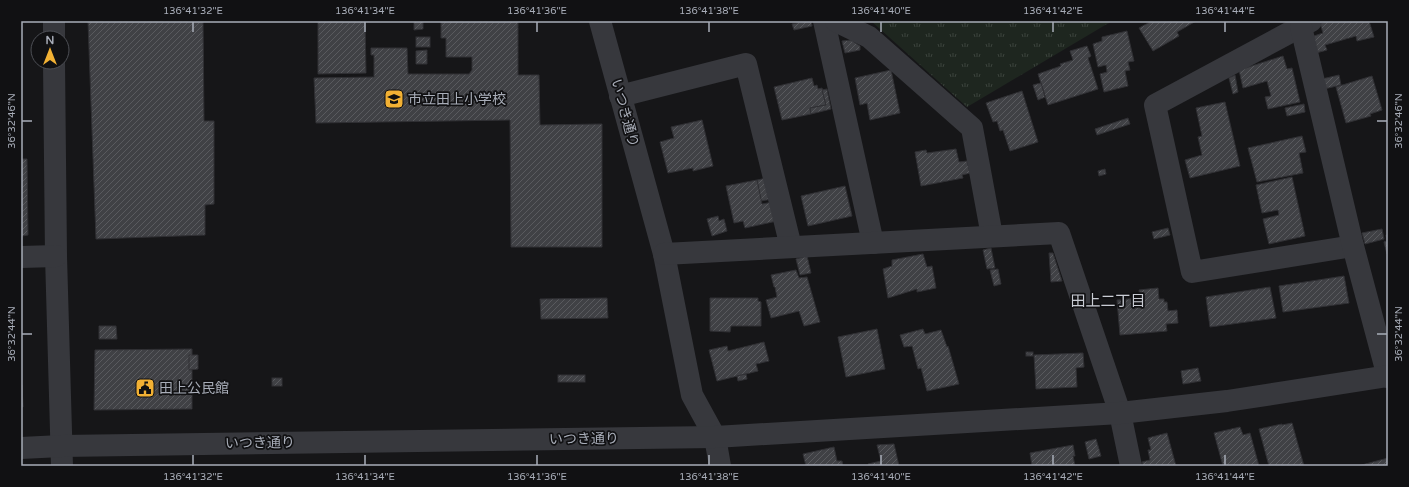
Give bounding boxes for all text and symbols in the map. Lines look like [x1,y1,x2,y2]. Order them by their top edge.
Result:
text: 136°41'32"E [163,5,223,17]
text: 136°41'34"E [335,5,395,17]
text: 136°41'36"E [507,5,567,17]
text: 136°41'38"E [679,5,739,17]
text: 136°41'40"E [851,5,911,17]
text: 136°41'42"E [1023,5,1083,17]
text: 136°41'44"E [1195,5,1255,17]
north arrow [30,30,70,70]
text: N [46,34,54,47]
street label: いつき通り [608,77,642,149]
school or university icon: 市立田上小学校 [383,88,405,110]
place label: 市立田上小学校 [408,91,506,108]
text: 36°32'46"N [6,93,18,149]
text: 36°32'46"N [1393,93,1405,149]
district label: 田上二丁目 [1070,292,1146,310]
text: 36°32'44"N [6,306,18,362]
text: 36°32'44"N [1393,306,1405,362]
public building icon: 田上公民館 [134,377,156,399]
place label: 田上公民館 [159,380,229,397]
street label: いつき通り [549,430,619,448]
street label: いつき通り [225,434,295,452]
text: 136°41'32"E [163,471,223,483]
text: 136°41'34"E [335,471,395,483]
text: 136°41'36"E [507,471,567,483]
text: 136°41'38"E [679,471,739,483]
text: 136°41'40"E [851,471,911,483]
text: 136°41'42"E [1023,471,1083,483]
text: 136°41'44"E [1195,471,1255,483]

